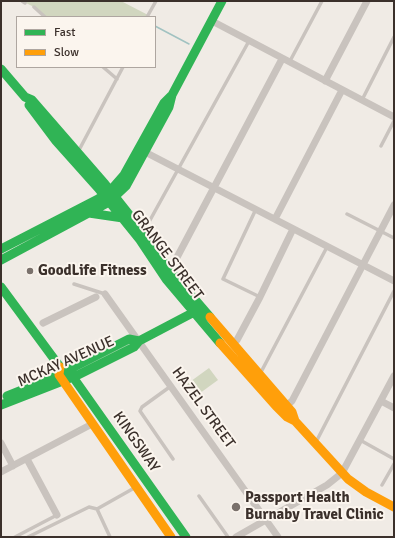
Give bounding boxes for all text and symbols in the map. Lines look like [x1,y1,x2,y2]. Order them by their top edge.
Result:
legend [16,16,156,68]
text: Fast [54,25,75,40]
text: Slow [54,45,79,60]
street label: GRANGE STREET [127,206,207,304]
place label: GoodLife Fitness [38,262,147,280]
marker: GoodLife Fitness [25,266,35,276]
street label: MCKAY AVENUE [15,333,117,391]
street label: HAZEL STREET [168,364,238,452]
street label: KINGSWAY [109,408,163,476]
place label: Passport Health Burnaby Travel Clinic [245,489,384,524]
marker: Passport Health Burnaby Travel Clinic [230,501,242,513]

